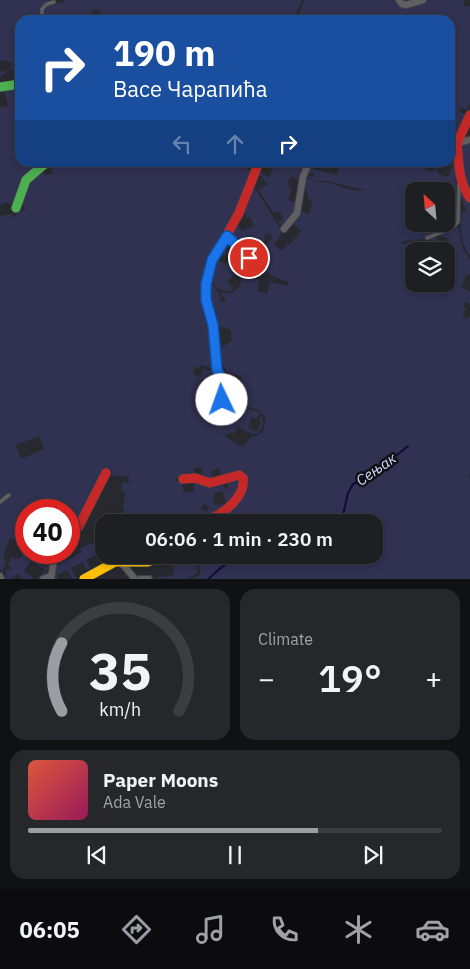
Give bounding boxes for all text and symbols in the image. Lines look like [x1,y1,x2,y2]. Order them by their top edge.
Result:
text: 190 m [113,30,216,76]
icon: right [30,35,95,100]
text: Васе Чарапића [113,74,268,103]
icon: left [168,130,196,158]
icon: ahead [221,130,249,158]
icon: right [274,130,302,158]
north arrow [405,182,455,232]
map controls [405,182,455,292]
pin [228,237,270,279]
button: layers [405,242,455,292]
icon: arrive [235,244,263,272]
position arrow [195,373,247,425]
water label: Сењак [352,448,401,490]
speed limit sign: 40 [15,499,80,564]
text: 06:06 · 1 min · 230 m [145,527,333,551]
text: Climate [258,629,313,649]
text: 35 [89,637,151,704]
text: 19° [318,653,382,702]
text: − [258,660,275,697]
text: + [425,660,442,697]
text: km/h [99,698,141,721]
text: Paper Moons [103,768,218,792]
text: Ada Vale [103,792,166,812]
icon: previous [83,841,111,869]
icon: pause [221,841,249,869]
icon: next [359,841,387,869]
icon: directions [119,912,154,947]
icon: music [193,912,228,947]
icon: phone [267,912,302,947]
icon: climate [341,912,376,947]
icon: car [415,912,450,947]
text: 06:05 [20,915,80,944]

